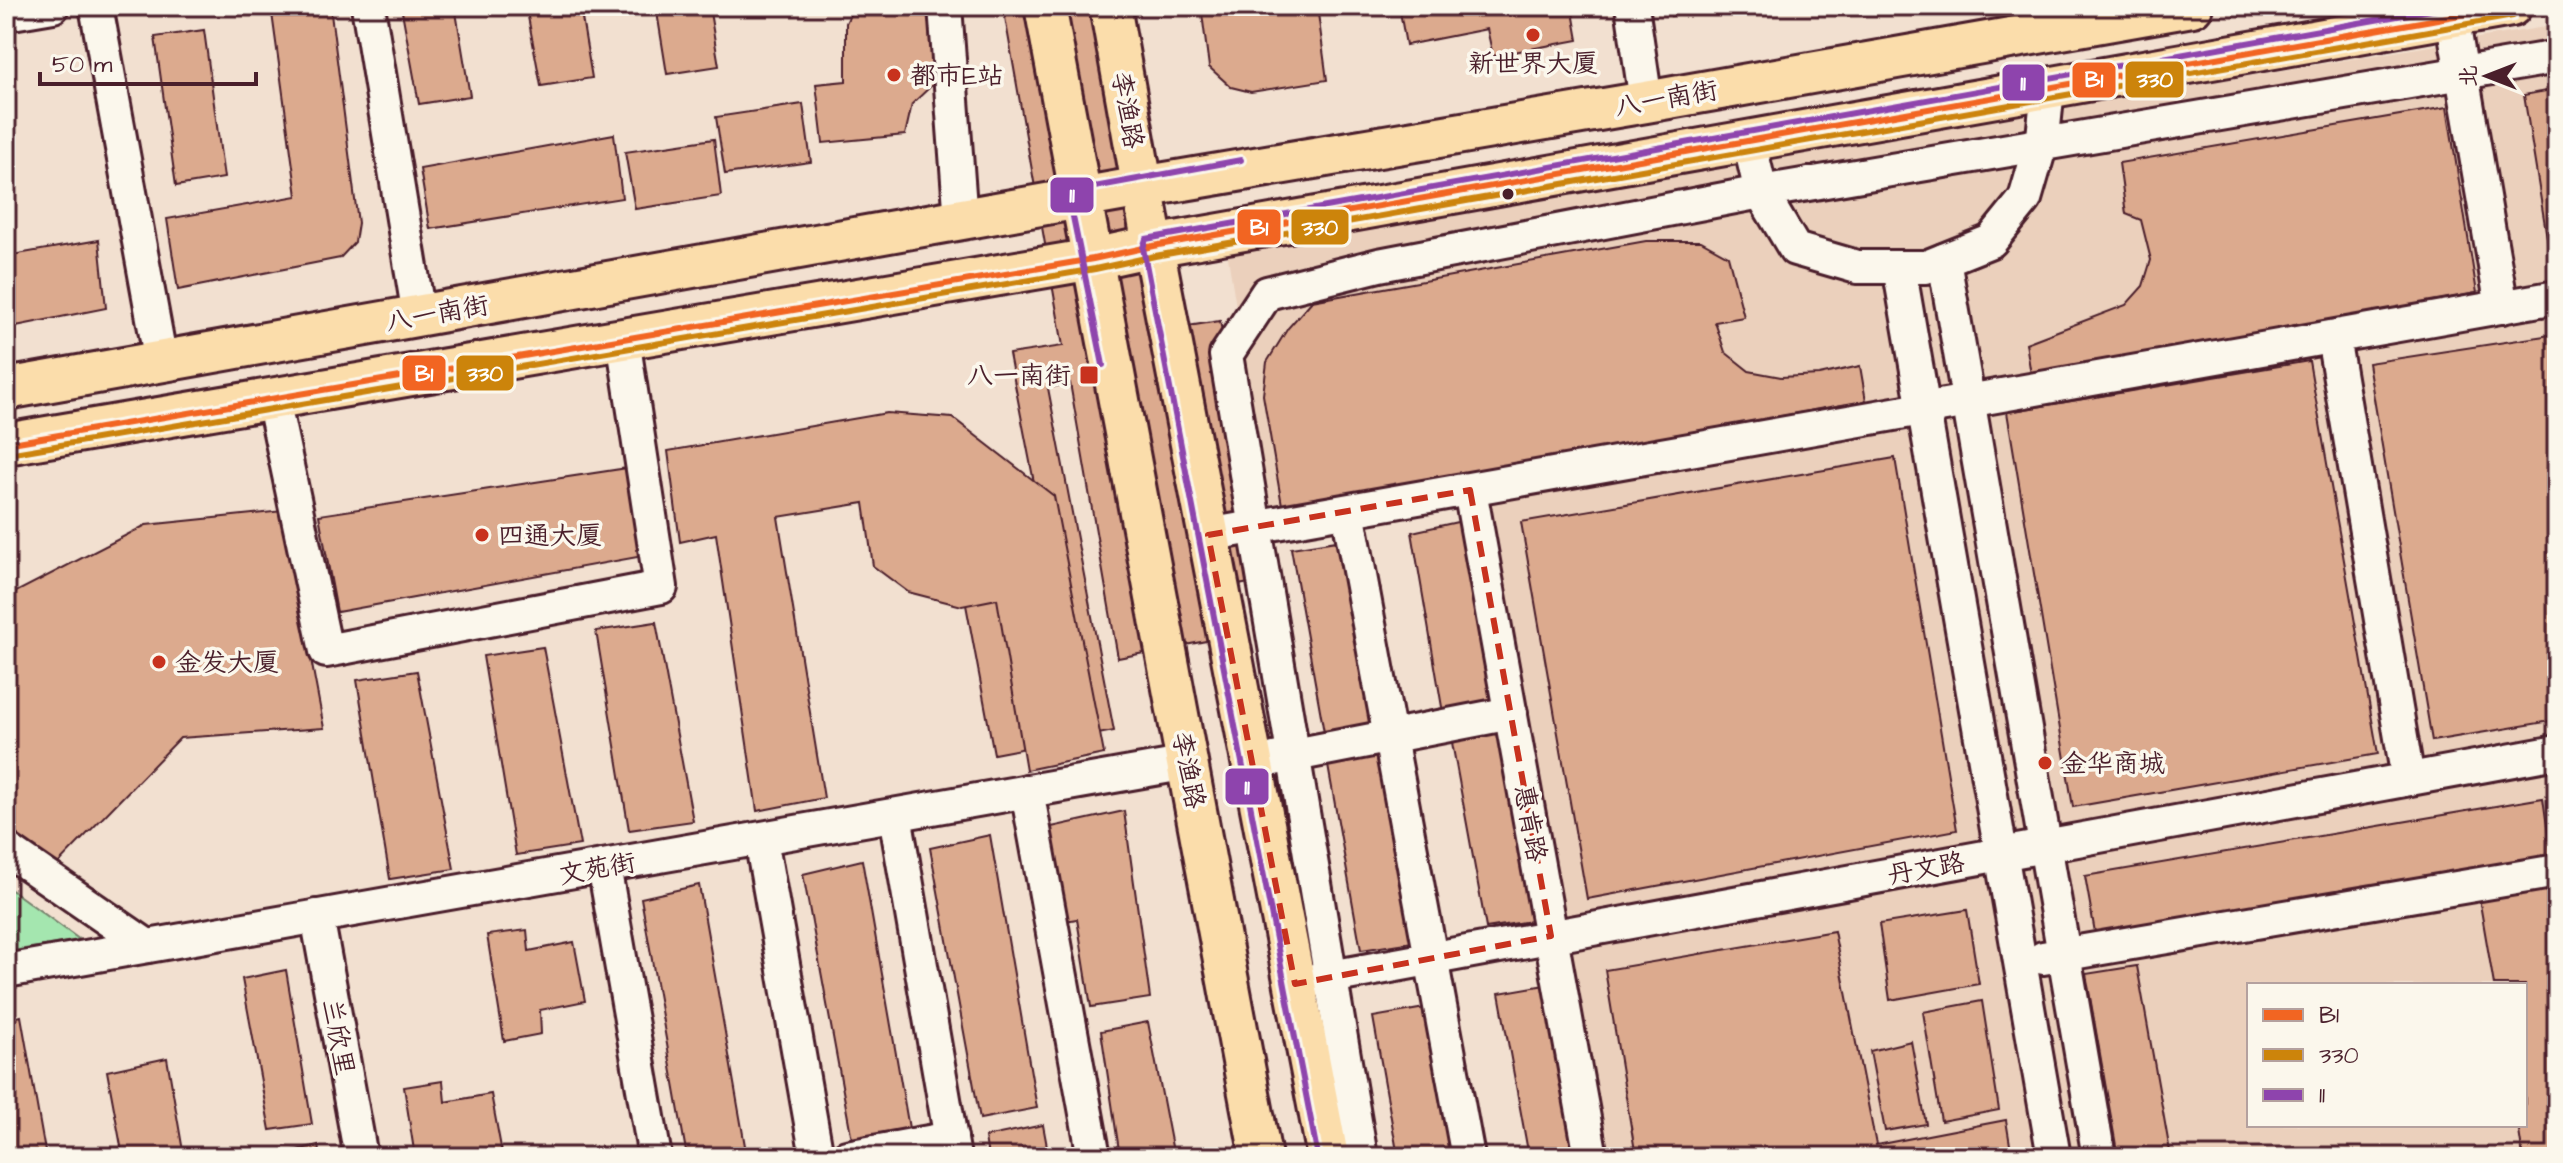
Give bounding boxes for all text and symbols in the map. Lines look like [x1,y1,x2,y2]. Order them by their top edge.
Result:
marker: 新世界大厦 [1524,26,1542,44]
scale bar [40,36,256,86]
north arrow [2447,36,2527,116]
place label: 新世界大厦 [1468,46,1598,82]
text: 50 m [52,48,113,82]
place label: 都市E站 [910,58,1003,94]
line badge: 330 [2124,60,2185,99]
line badge: B1 [2071,61,2117,99]
line badge: 11 [2001,63,2046,102]
text: B1 [2085,65,2103,96]
text: 330 [2136,65,2173,96]
text: 北 [2453,65,2484,87]
marker: 都市E站 [885,66,903,84]
text: 11 [2020,68,2026,99]
street label: 李渔路 [1103,69,1152,152]
street label: 八一南街 [1612,72,1721,126]
line badge: 11 [1049,176,1095,214]
text: 11 [1069,180,1075,211]
unlabelled marker [1500,186,1516,202]
line badge: B1 [1236,208,1282,246]
line badge: 330 [1290,208,1350,246]
text: B1 [1250,213,1268,244]
text: 330 [1301,213,1338,244]
street label: 八一南街 [383,287,492,341]
line badge: B1 [401,354,447,392]
line badge: 330 [455,354,515,392]
place label: 八一南街 [967,358,1071,394]
text: B1 [415,359,433,390]
text: 330 [466,359,503,390]
marker: 八一南街 [1078,364,1100,386]
place label: 四通大厦 [498,518,602,554]
marker: 四通大厦 [473,526,491,544]
place label: 金发大厦 [175,645,279,681]
marker: 金发大厦 [150,653,168,671]
street label: 李渔路 [1163,728,1213,812]
place label: 金华商城 [2061,746,2165,782]
marker: 金华商城 [2036,754,2054,772]
line badge: 11 [1224,767,1270,806]
text: 11 [1244,772,1250,803]
street label: 惠肯路 [1506,782,1555,865]
street label: 文苑街 [556,844,639,893]
street label: 丹文路 [1885,844,1968,893]
legend [2247,983,2527,1127]
street label: 兰欣里 [314,996,363,1079]
text: B1 [2319,999,2339,1033]
text: 330 [2319,1039,2359,1073]
text: 11 [2319,1079,2325,1113]

